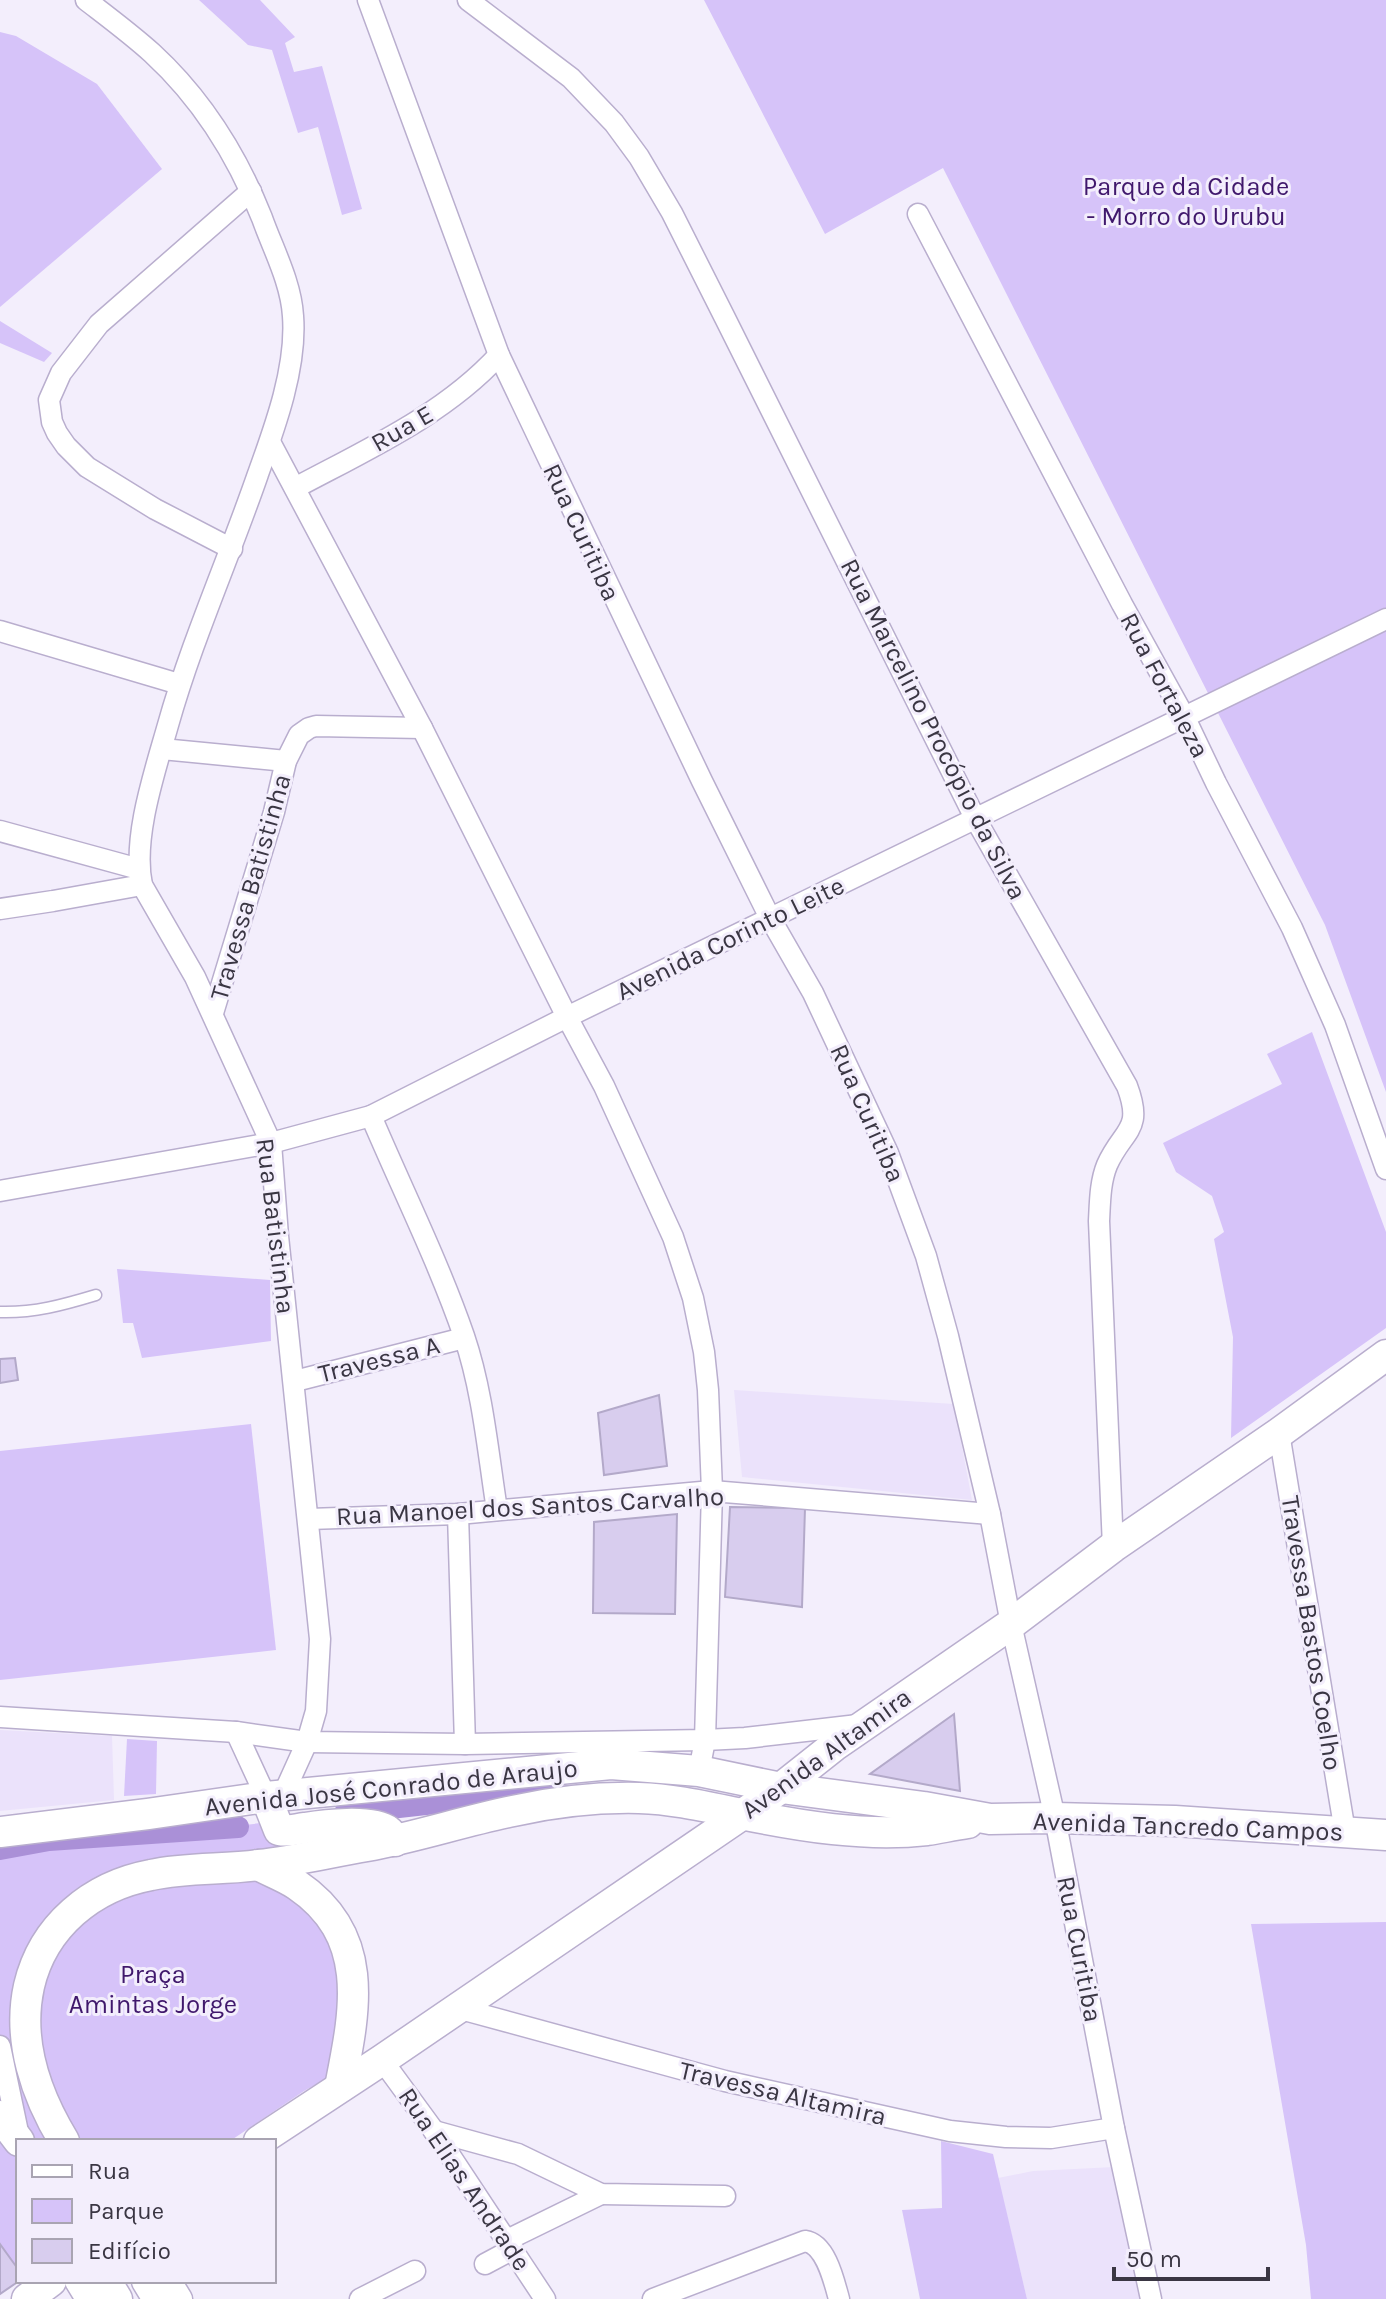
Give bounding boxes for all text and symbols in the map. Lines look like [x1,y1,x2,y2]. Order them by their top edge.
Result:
park label: Parque da Cidade - Morro do Urubu [1083,171,1289,232]
street label: Rua E [366,398,439,459]
street label: Rua Curitiba [536,458,627,606]
street label: Rua Marcelino Procópio da Silva [834,553,1033,905]
street label: Rua Fortaleza [1113,607,1216,763]
street label: Travessa Batistinha [203,770,298,1004]
street label: Avenida Corinto Leite [611,870,849,1007]
street label: Rua Curitiba [823,1039,912,1187]
street label: Rua Batistinha [249,1136,302,1316]
street label: Travessa A [315,1329,443,1390]
street label: Rua Manoel dos Santos Carvalho [335,1481,725,1532]
street label: Travessa Bastos Coelho [1274,1494,1349,1773]
street label: Avenida Altamira [735,1681,917,1825]
street label: Avenida José Conrado de Araujo [203,1752,579,1823]
street label: Avenida Tancredo Campos [1032,1806,1344,1847]
street label: Rua Curitiba [1050,1873,1109,2025]
park label: Praça Amintas Jorge [69,1959,237,2020]
street label: Travessa Altamira [677,2055,889,2132]
street label: Rua Elias Andrade [392,2082,537,2277]
legend [16,2139,276,2283]
text: Rua [88,2157,130,2185]
text: Parque [88,2197,164,2225]
scale bar [1114,2231,1268,2281]
text: Edifício [88,2237,171,2265]
text: 50 m [1126,2245,1182,2273]

